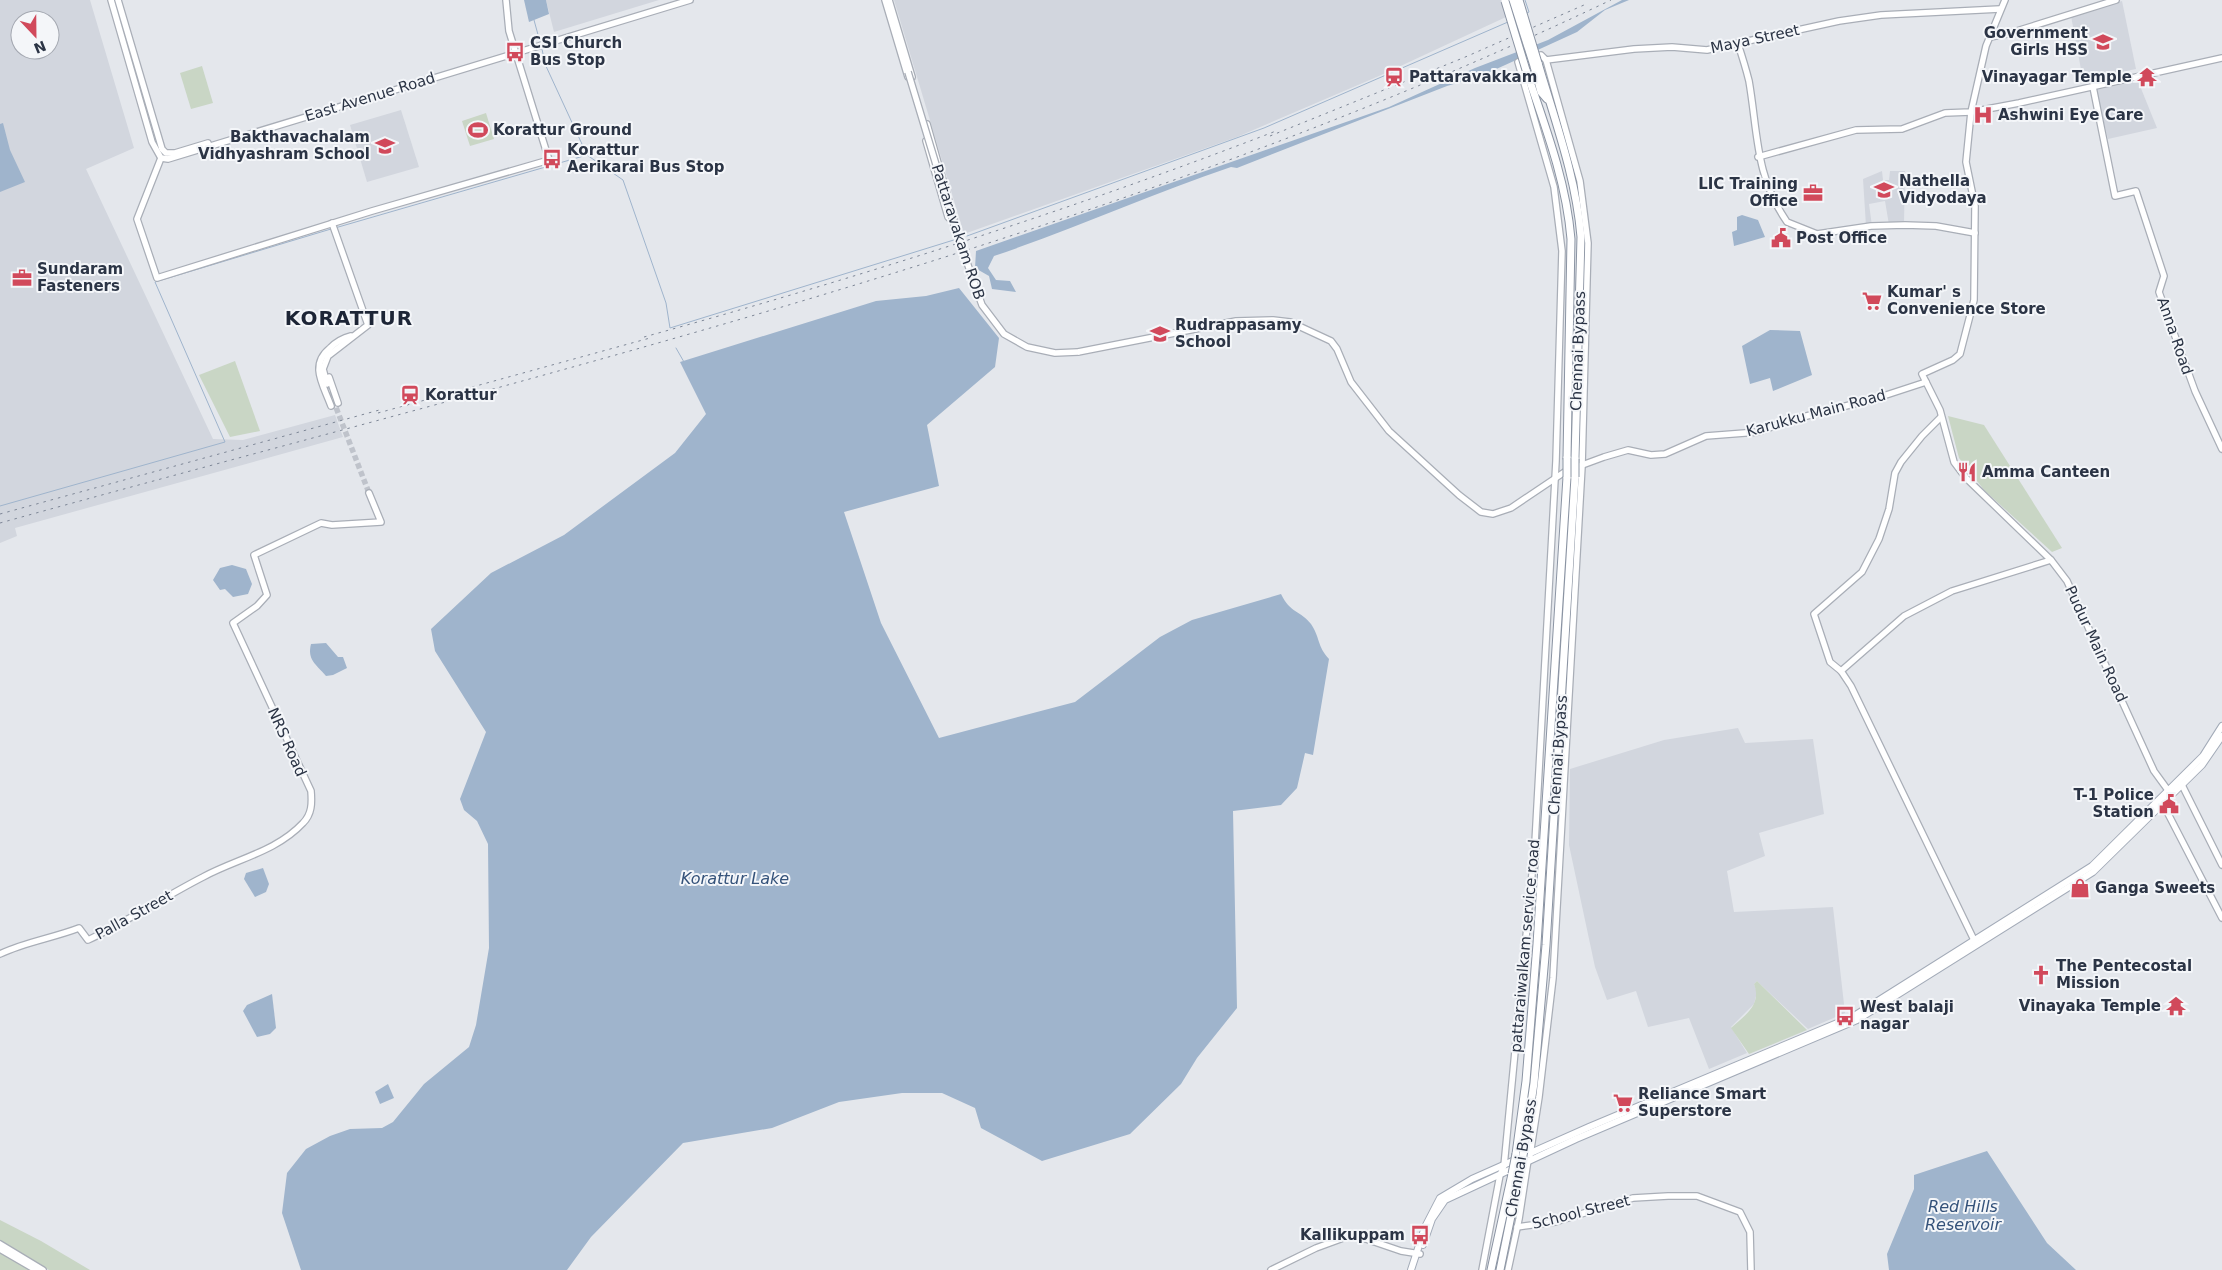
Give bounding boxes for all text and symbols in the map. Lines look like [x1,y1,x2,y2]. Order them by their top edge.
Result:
north arrow [10,10,60,60]
street label: Maya Street [1709,21,1801,57]
place label: Government Girls HSS [1984,24,2088,59]
school or university icon: Government Girls HSS [2092,31,2114,53]
place label: CSI Church Bus Stop [530,34,622,69]
text: N [31,37,48,57]
bus stop icon: CSI Church Bus Stop [504,41,526,63]
station icon: Pattaravakkam [1383,66,1405,88]
temple icon: Vinayagar Temple [2136,66,2158,88]
place label: Pattaravakkam [1409,68,1537,86]
place label: Vinayagar Temple [1982,68,2132,86]
street label: East Avenue Road [303,69,437,125]
hospital icon: Ashwini Eye Care [1972,104,1994,126]
place label: Ashwini Eye Care [1998,106,2143,124]
sports icon: Korattur Ground [467,119,489,141]
place label: Korattur Ground [493,121,632,139]
place label: Bakthavachalam Vidhyashram School [198,128,370,163]
school or university icon: Bakthavachalam Vidhyashram School [374,135,396,157]
place label: Korattur Aerikarai Bus Stop [567,141,725,176]
bus stop icon: Korattur Aerikarai Bus Stop [541,148,563,170]
street label: Pattaravakam ROB [928,162,988,302]
place label: Nathella Vidyodaya [1899,172,1987,207]
place label: LIC Training Office [1698,175,1798,210]
school or university icon: Nathella Vidyodaya [1873,179,1895,201]
office icon: LIC Training Office [1802,182,1824,204]
public building icon: Post Office [1770,227,1792,249]
place label: Post Office [1796,229,1887,247]
place label: Sundaram Fasteners [37,260,123,295]
office icon: Sundaram Fasteners [11,267,33,289]
place label: Kumar' s Convenience Store [1887,283,2046,318]
supermarket icon: Kumar' s Convenience Store [1861,290,1883,312]
street label: Chennai Bypass [1567,291,1589,411]
street label: Anna Road [2153,295,2197,377]
district label: KORATTUR [285,306,413,330]
place label: Rudrappasamy School [1175,316,1302,351]
school or university icon: Rudrappasamy School [1149,323,1171,345]
station icon: Korattur [399,384,421,406]
place label: Korattur [425,386,497,404]
street label: Karukku Main Road [1744,386,1888,440]
restaurant icon: Amma Canteen [1956,461,1978,483]
place label: Amma Canteen [1982,463,2110,481]
street label: Pudur Main Road [2061,583,2131,705]
street label: Chennai Bypass [1545,694,1571,815]
street label: NRS Road [264,705,310,779]
place label: T-1 Police Station [2073,786,2154,821]
public building icon: T-1 Police Station [2158,793,2180,815]
street label: pattaraiwalkam service road [1507,839,1543,1053]
water label: Korattur Lake [681,869,789,888]
shop icon: Ganga Sweets [2069,877,2091,899]
place label: Ganga Sweets [2095,879,2215,897]
street label: Palla Street [92,886,176,944]
place label: The Pentecostal Mission [2056,957,2192,992]
church icon: The Pentecostal Mission [2030,964,2052,986]
temple icon: Vinayaka Temple [2165,995,2187,1017]
place label: Vinayaka Temple [2019,997,2161,1015]
place label: West balaji nagar [1860,998,1954,1033]
bus stop icon: West balaji nagar [1834,1005,1856,1027]
place label: Reliance Smart Superstore [1638,1085,1766,1120]
supermarket icon: Reliance Smart Superstore [1612,1092,1634,1114]
street label: Chennai Bypass [1502,1097,1540,1219]
street label: School Street [1530,1191,1632,1233]
water label: Red Hills Reservoir [1925,1197,2002,1234]
bus stop icon: Kallikuppam [1409,1224,1431,1246]
place label: Kallikuppam [1300,1226,1405,1244]

